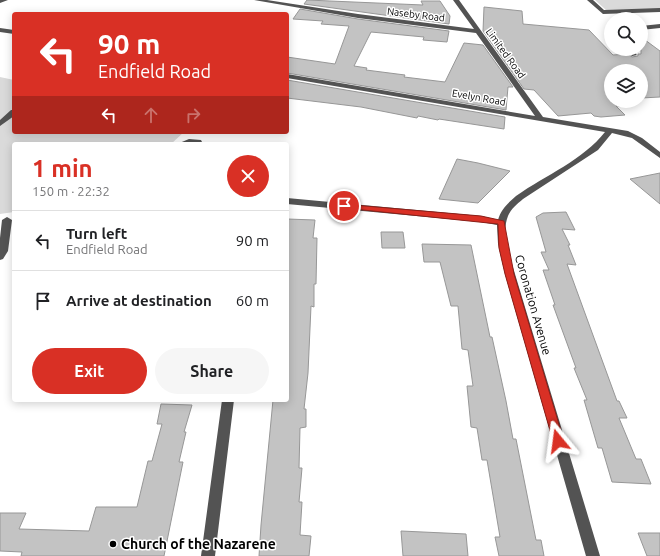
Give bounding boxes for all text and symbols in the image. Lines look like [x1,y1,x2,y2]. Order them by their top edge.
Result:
street label: Naseby Road [386,5,446,24]
map controls [604,12,648,108]
button: search [604,12,648,56]
street label: Limited Road [484,26,528,81]
icon: left [32,28,84,80]
text: 90 m [98,28,160,59]
text: Endfield Road [98,61,211,81]
button: layers [604,64,648,108]
street label: Evelyn Road [451,87,507,108]
icon: left [98,104,120,126]
icon: ahead [140,104,162,126]
icon: right [182,104,204,126]
text: 1 min [32,155,93,182]
button: close [227,155,269,197]
text: 150 m · 22:32 [32,184,110,198]
pin [327,189,361,223]
icon: arrive [333,195,355,217]
text: Turn left [66,225,127,242]
icon: left [32,230,54,252]
text: 90 m [236,232,269,249]
text: Endfield Road [66,242,148,256]
street label: Coronation Avenue [513,253,554,356]
icon: arrive [32,290,54,312]
text: Arrive at destination [66,292,212,309]
text: 60 m [236,292,269,309]
button: Exit [32,348,147,394]
button: Share [155,348,269,394]
position arrow [537,420,579,462]
place label: Church of the Nazarene [121,536,276,552]
marker: Church of the Nazarene [108,539,118,549]

